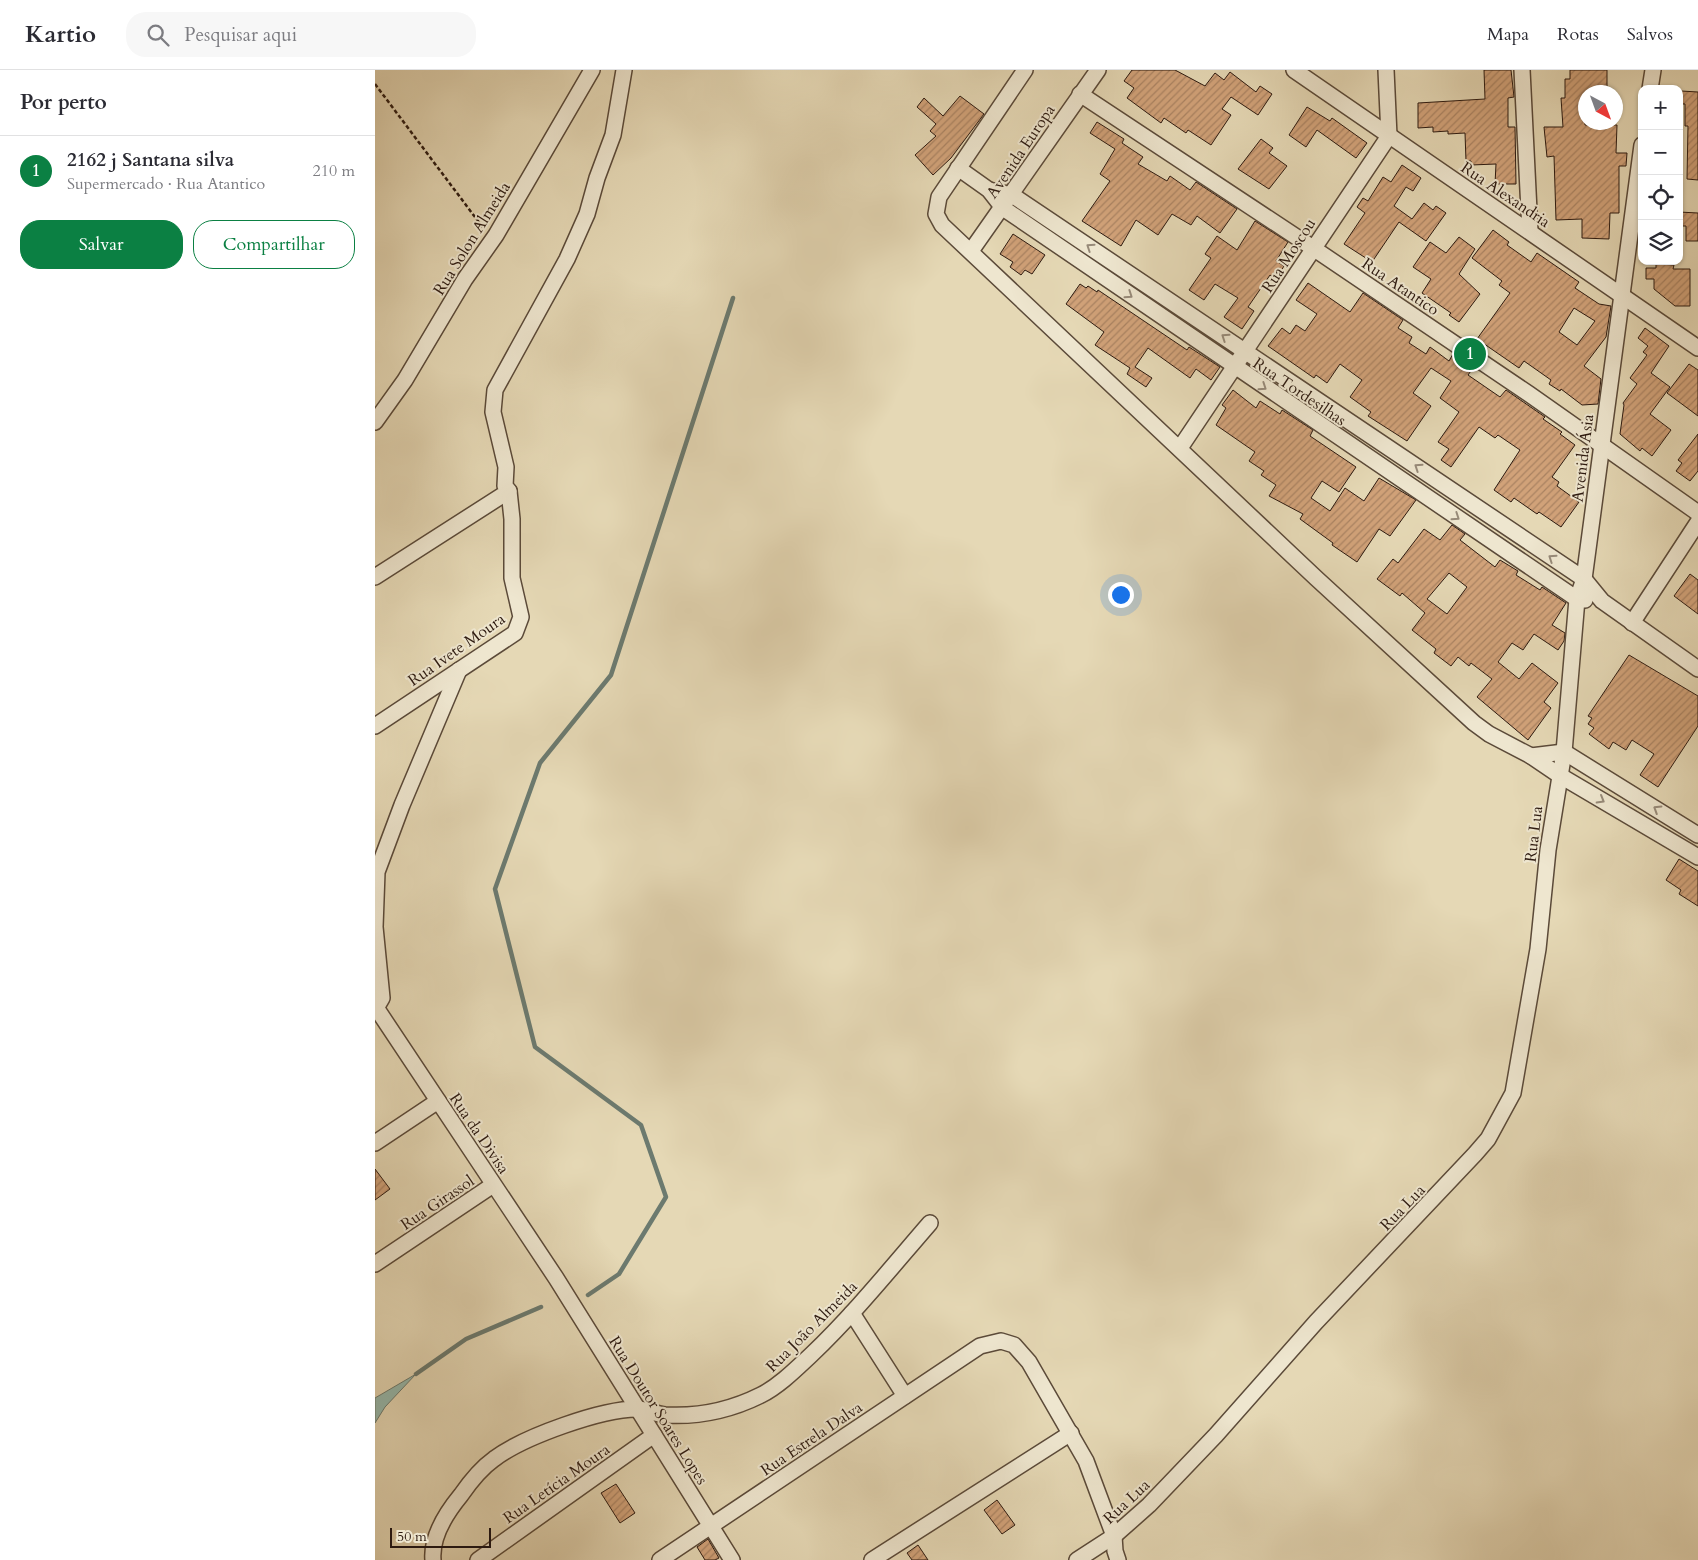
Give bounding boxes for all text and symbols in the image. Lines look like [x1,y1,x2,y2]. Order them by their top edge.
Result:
search box [126,12,476,57]
text: Kartio [25,18,96,51]
icon: search [144,21,172,49]
text: Pesquisar aqui [184,22,297,48]
text: Mapa [1487,22,1529,47]
text: Rotas [1557,22,1599,47]
text: Salvos [1627,22,1673,47]
north arrow [1578,85,1623,130]
map controls [1638,85,1683,265]
button: + [1638,85,1683,130]
text: Por perto [20,88,107,117]
street label: Avenida Europa [981,100,1060,203]
button: − [1638,130,1683,175]
text: 2162 j Santana silva [67,147,234,173]
street label: Rua Alexandria [1456,157,1555,233]
text: 1 [32,160,40,182]
text: 210 m [313,160,355,182]
text: Supermercado · Rua Atantico [67,173,265,195]
button: locate [1638,175,1683,220]
street label: Rua Solon Almeida [428,177,516,299]
street label: Rua Moscou [1257,214,1321,297]
button: Salvar [20,220,183,269]
button: Compartilhar [193,220,355,269]
button: layers [1638,220,1683,265]
one-way arrow [1086,244,1096,253]
street label: Rua Atantico [1357,253,1444,321]
one-way arrow [1124,289,1133,298]
one-way arrow [1221,334,1231,343]
pin: 1 [1454,335,1486,373]
street label: Rua Tordesilhas [1249,353,1350,431]
one-way arrow [1258,381,1267,390]
street label: Avenida Ásia [1567,413,1599,503]
one-way arrow [1414,464,1423,473]
one-way arrow [1450,511,1460,520]
one-way arrow [1549,555,1558,564]
your location [1108,582,1134,608]
street label: Rua Ivete Moura [404,608,510,691]
one-way arrow [1596,794,1605,804]
street label: Rua Lua [1520,805,1548,863]
one-way arrow [1653,806,1662,816]
street label: Rua da Divisa [444,1089,514,1178]
street label: Rua Girassol [396,1170,479,1236]
street label: Rua Lua [1375,1180,1430,1236]
street label: Rua João Almeida [761,1276,862,1377]
street label: Rua Doutor Soares Lopes [603,1332,713,1489]
street label: Rua Estrela Dalva [756,1396,867,1481]
street label: Rua Letícia Moura [499,1439,614,1529]
street label: Rua Lua [1099,1474,1155,1529]
scale bar [390,1525,491,1548]
text: 50 m [397,1527,427,1546]

